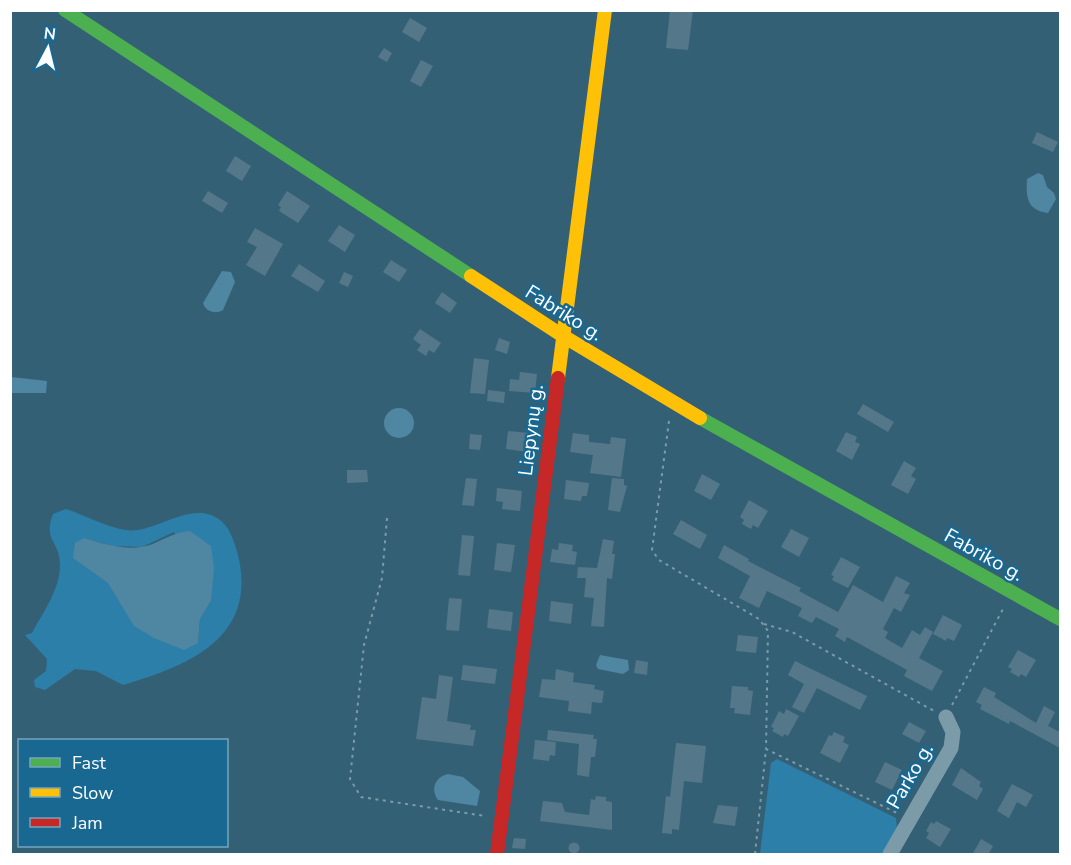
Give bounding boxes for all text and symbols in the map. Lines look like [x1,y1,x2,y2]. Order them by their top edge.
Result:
north arrow [18,18,78,78]
text: N [42,22,57,46]
street label: Fabriko g. [520,279,608,347]
street label: Liepynų g. [512,383,550,477]
street label: Fabriko g. [939,522,1029,588]
street label: Parko g. [880,738,940,814]
legend [18,739,228,847]
text: Fast [72,751,107,775]
text: Slow [72,781,113,805]
text: Jam [71,811,103,835]

